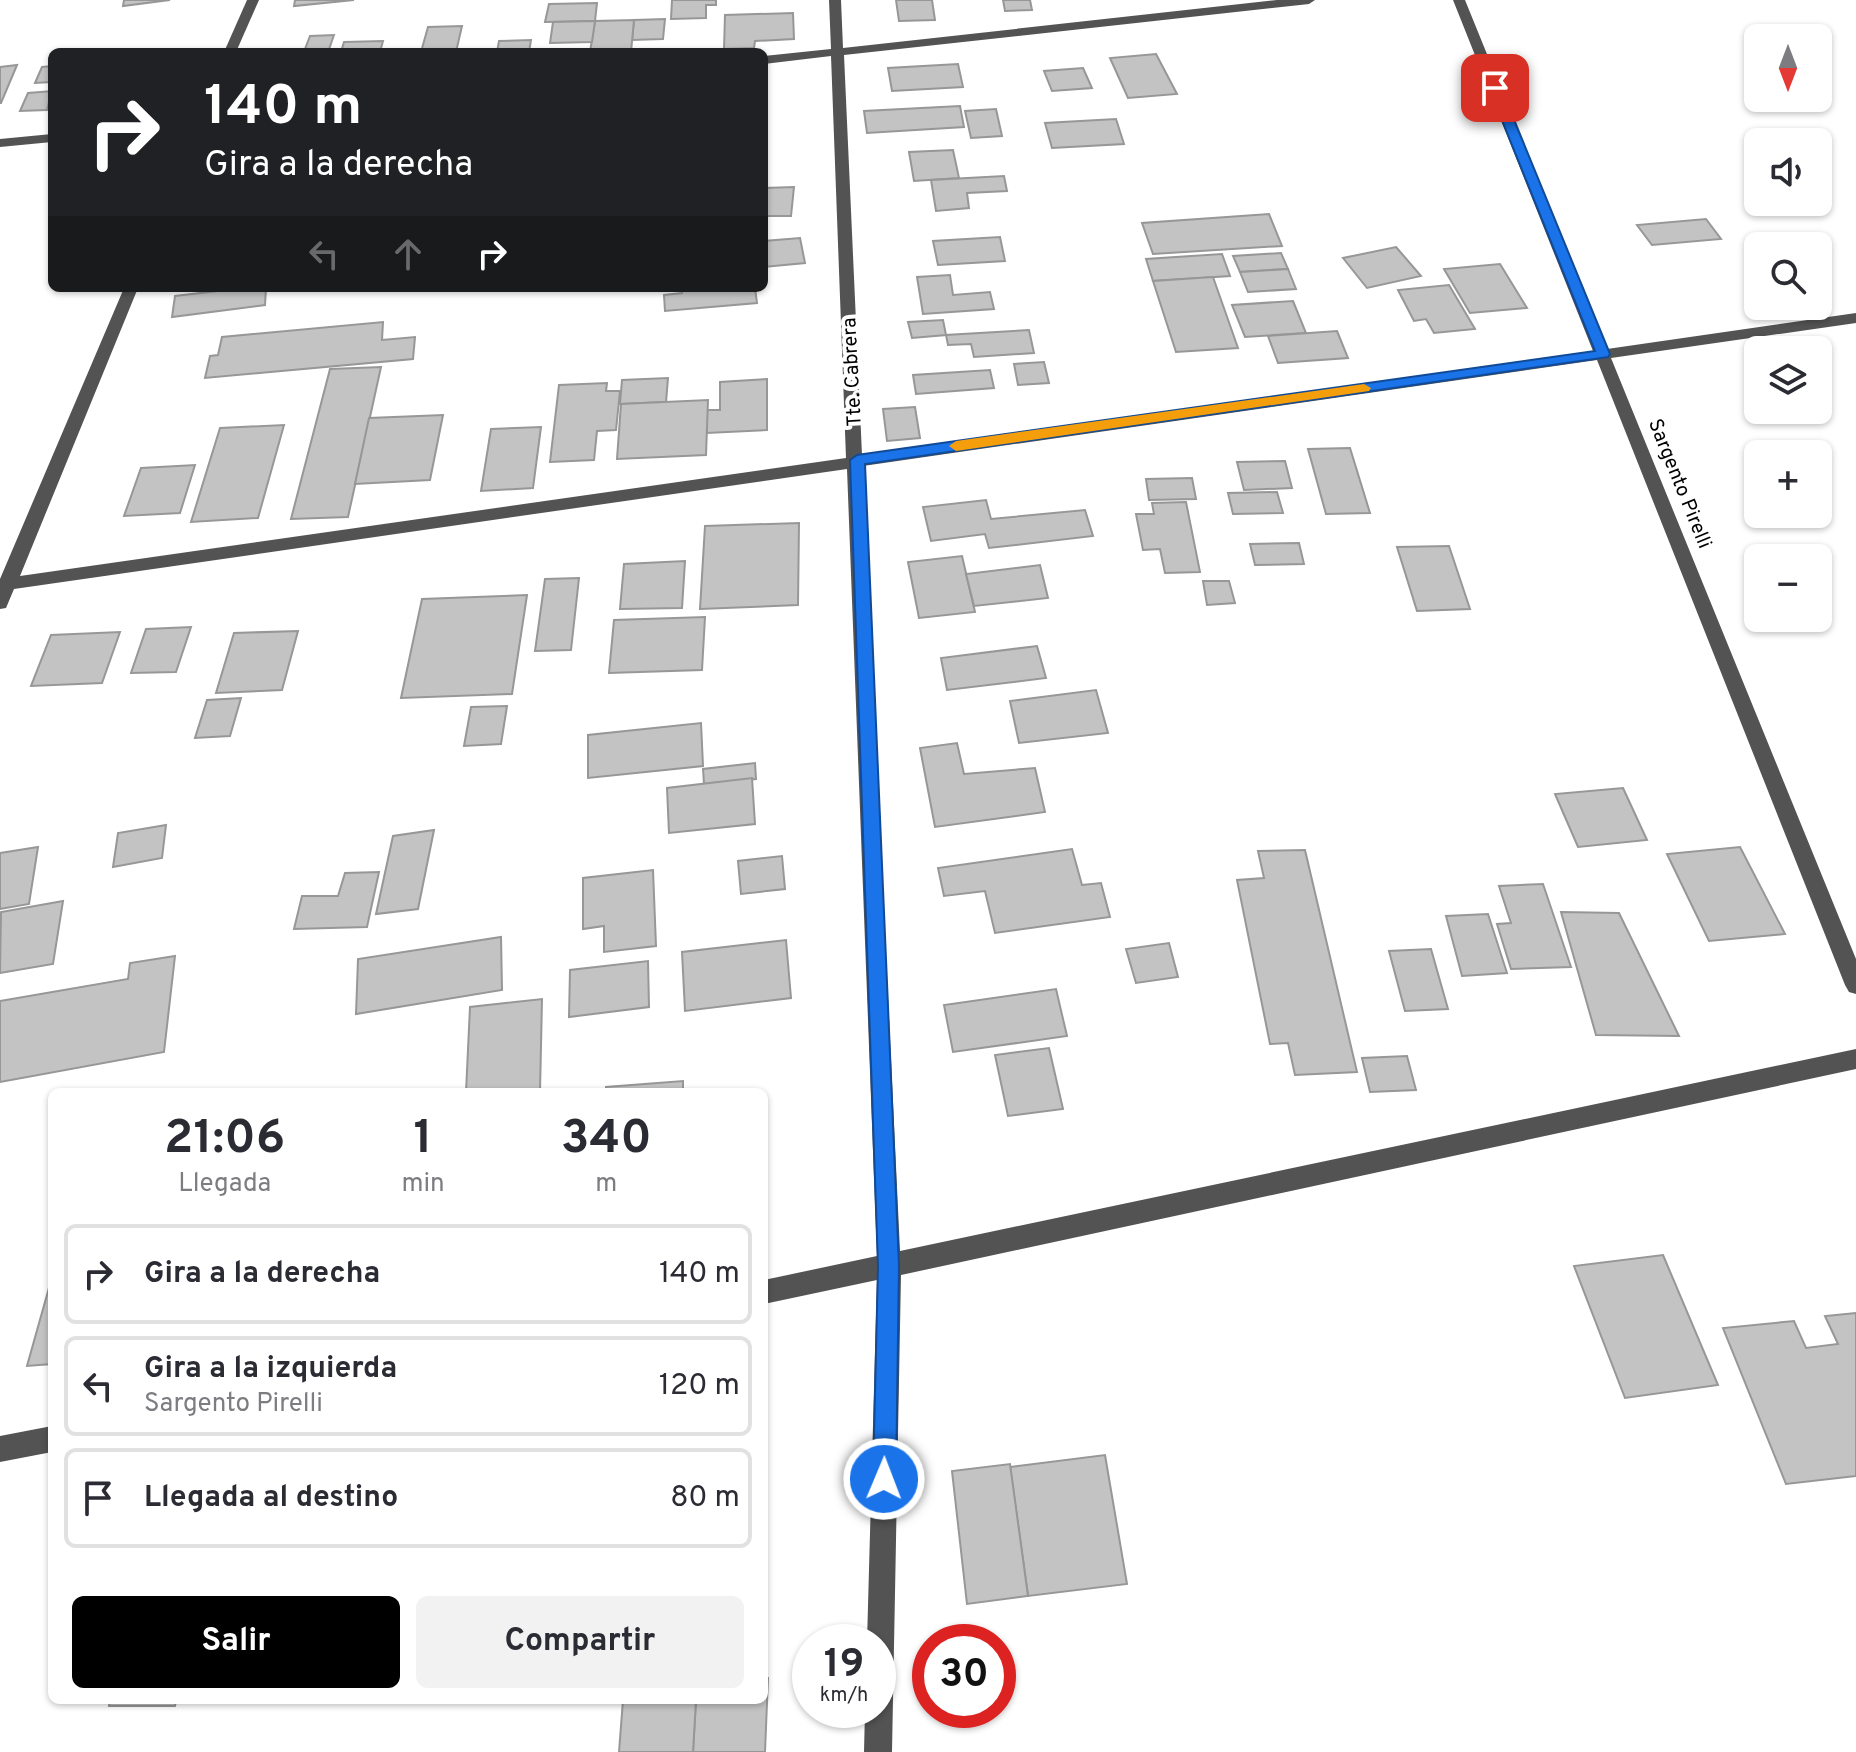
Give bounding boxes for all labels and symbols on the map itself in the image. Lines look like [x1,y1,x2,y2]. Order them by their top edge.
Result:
north arrow [1744,24,1832,112]
pin [1461,54,1529,122]
street label: Tte. Cabrera [837,317,869,427]
street label: Sargento Pirelli [1641,415,1717,553]
position arrow [842,1437,926,1521]
speed limit sign: 30 [912,1624,1016,1728]

